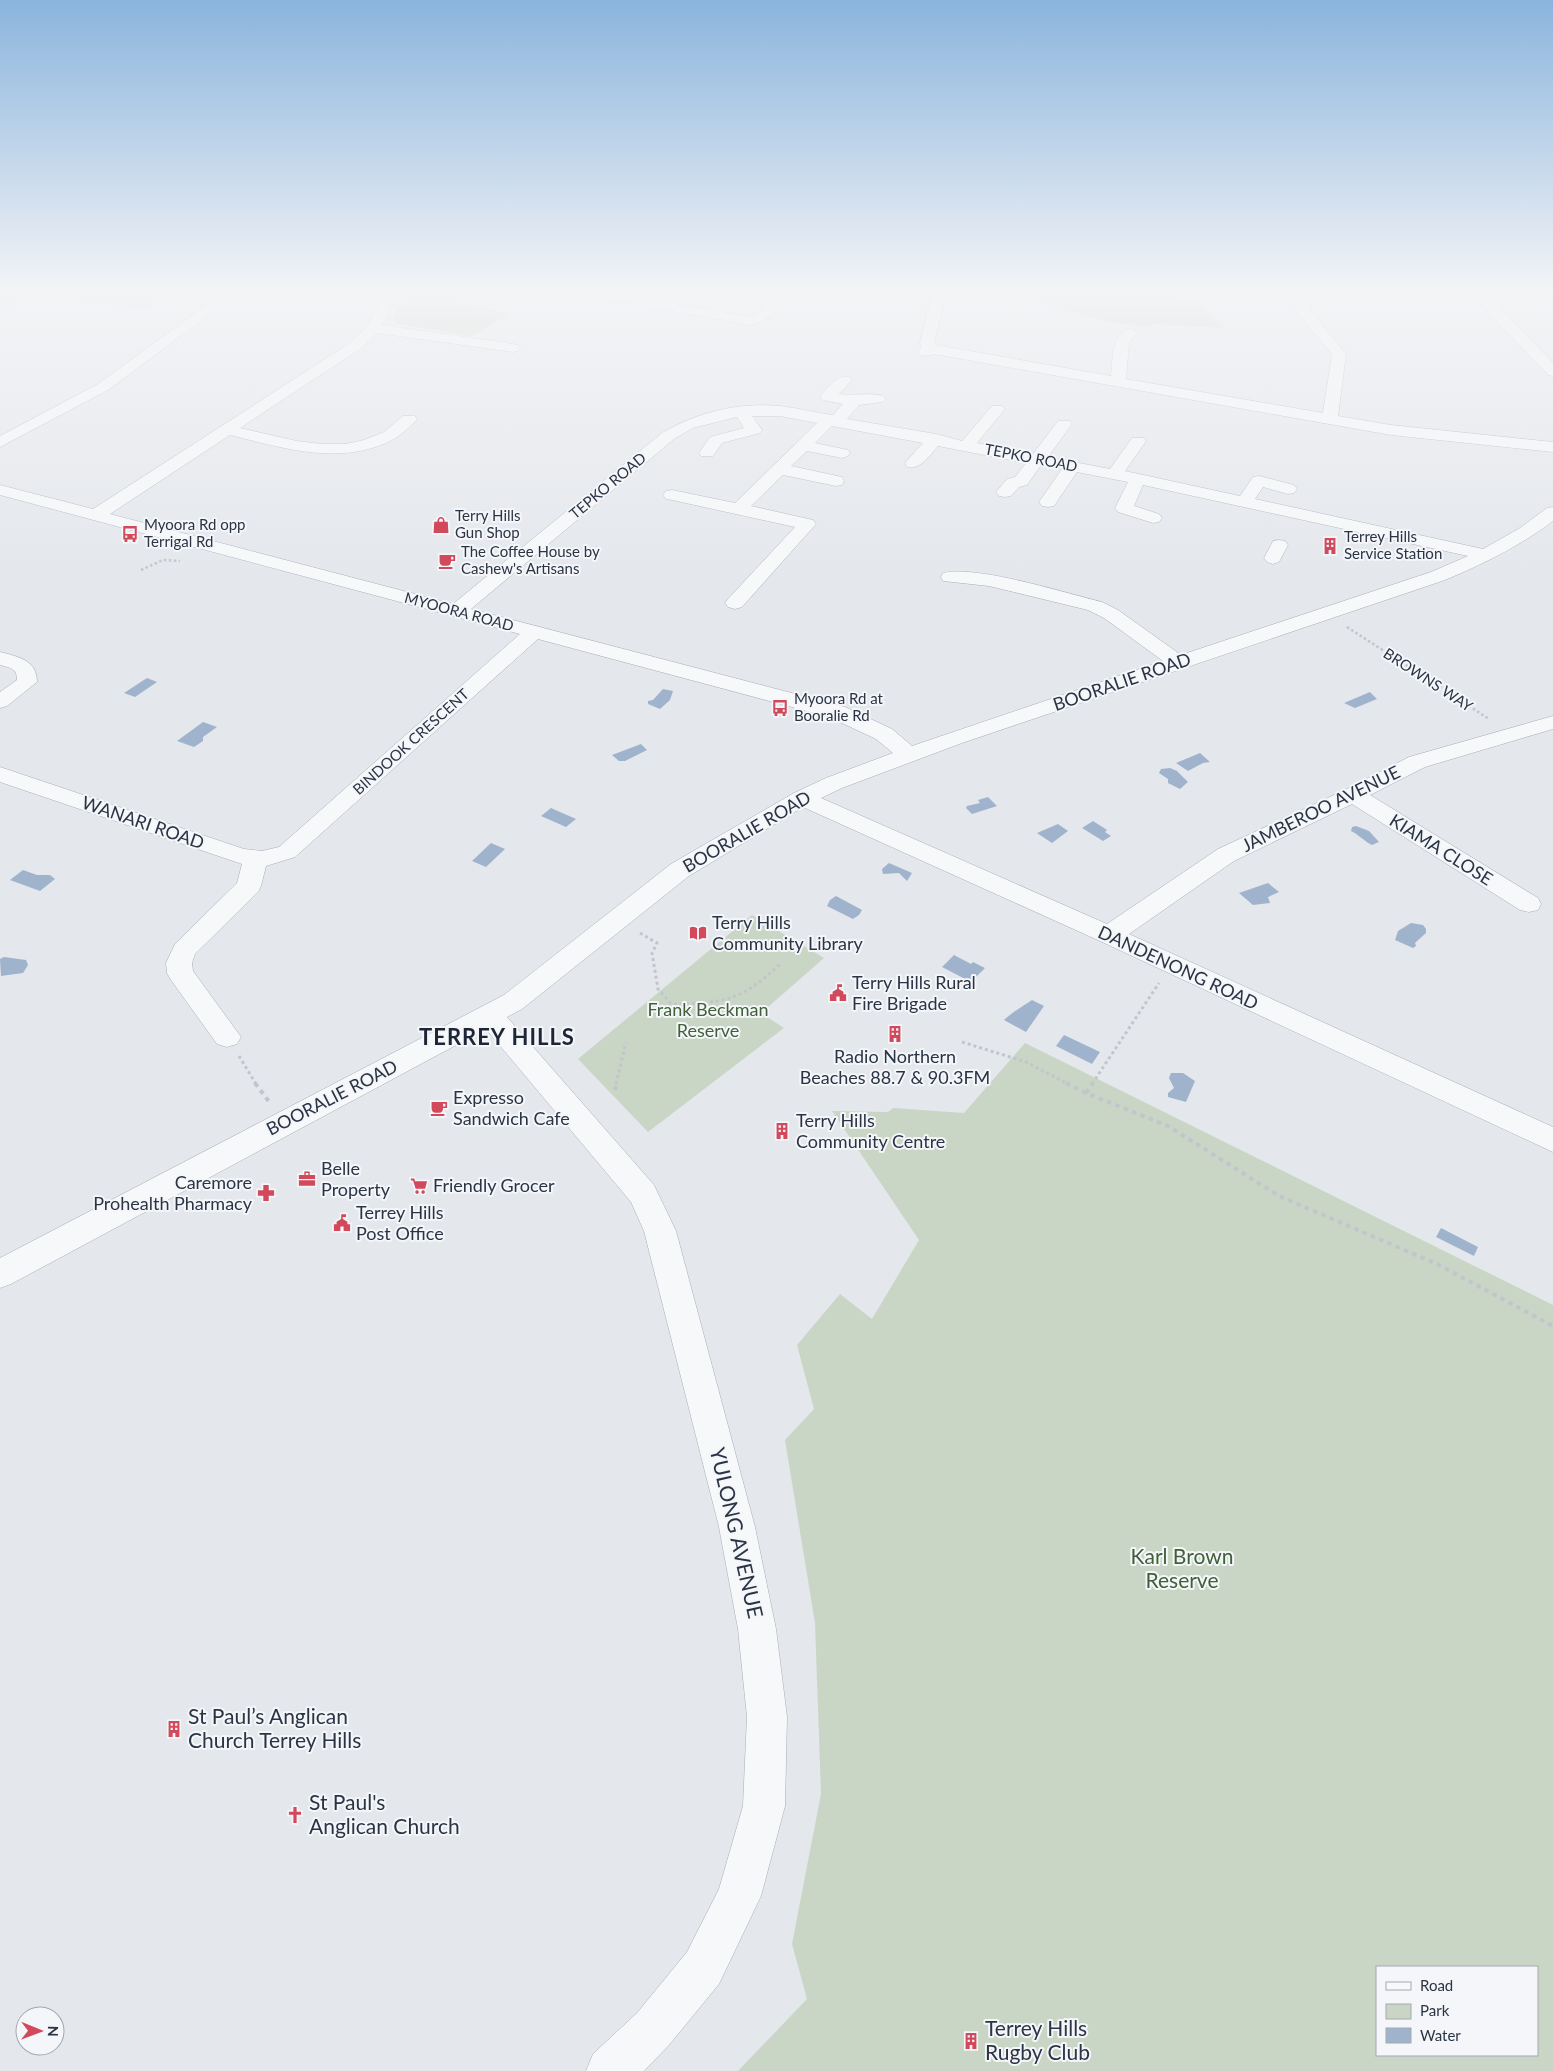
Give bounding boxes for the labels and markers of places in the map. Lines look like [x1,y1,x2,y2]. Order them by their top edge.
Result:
place label: Terry Hills Gun Shop [455,506,521,541]
place label: Myoora Rd opp Terrigal Rd [144,515,246,550]
shop icon: Terry Hills Gun Shop [431,515,451,535]
bus stop icon: Myoora Rd opp Terrigal Rd [120,524,140,544]
place label: Terrey Hills Service Station [1344,527,1442,562]
building icon: Terrey Hills Service Station [1320,536,1340,556]
place label: The Coffee House by Cashew's Artisans [461,542,600,577]
cafe icon: The Coffee House by Cashew's Artisans [437,551,457,571]
place label: Myoora Rd at Booralie Rd [794,689,884,724]
bus stop icon: Myoora Rd at Booralie Rd [770,698,790,718]
place label: Terry Hills Community Library [712,911,864,954]
library icon: Terry Hills Community Library [688,923,708,943]
place label: Terry Hills Rural Fire Brigade [852,971,976,1014]
public building icon: Terry Hills Rural Fire Brigade [828,983,848,1003]
building icon: Radio Northern Beaches 88.7 & 90.3FM [885,1024,905,1044]
place label: Radio Northern Beaches 88.7 & 90.3FM [800,1045,990,1088]
place label: Expresso Sandwich Cafe [453,1086,570,1129]
cafe icon: Expresso Sandwich Cafe [429,1098,449,1118]
place label: Terry Hills Community Centre [796,1109,945,1152]
building icon: Terry Hills Community Centre [772,1121,792,1141]
place label: Belle Property [321,1157,391,1200]
office icon: Belle Property [297,1169,317,1189]
place label: Caremore Prohealth Pharmacy [93,1171,253,1214]
place label: Friendly Grocer [433,1174,555,1196]
supermarket icon: Friendly Grocer [409,1176,429,1196]
pharmacy icon: Caremore Prohealth Pharmacy [256,1183,276,1203]
place label: Terrey Hills Post Office [356,1201,444,1244]
public building icon: Terrey Hills Post Office [332,1213,352,1233]
place label: St Paul’s Anglican Church Terrey Hills [188,1703,361,1752]
building icon: St Paul’s Anglican Church Terrey Hills [164,1719,184,1739]
place label: St Paul's Anglican Church [309,1789,460,1838]
church icon: St Paul's Anglican Church [285,1805,305,1825]
place label: Terrey Hills Rugby Club [985,2015,1090,2064]
building icon: Terrey Hills Rugby Club [961,2031,981,2051]

